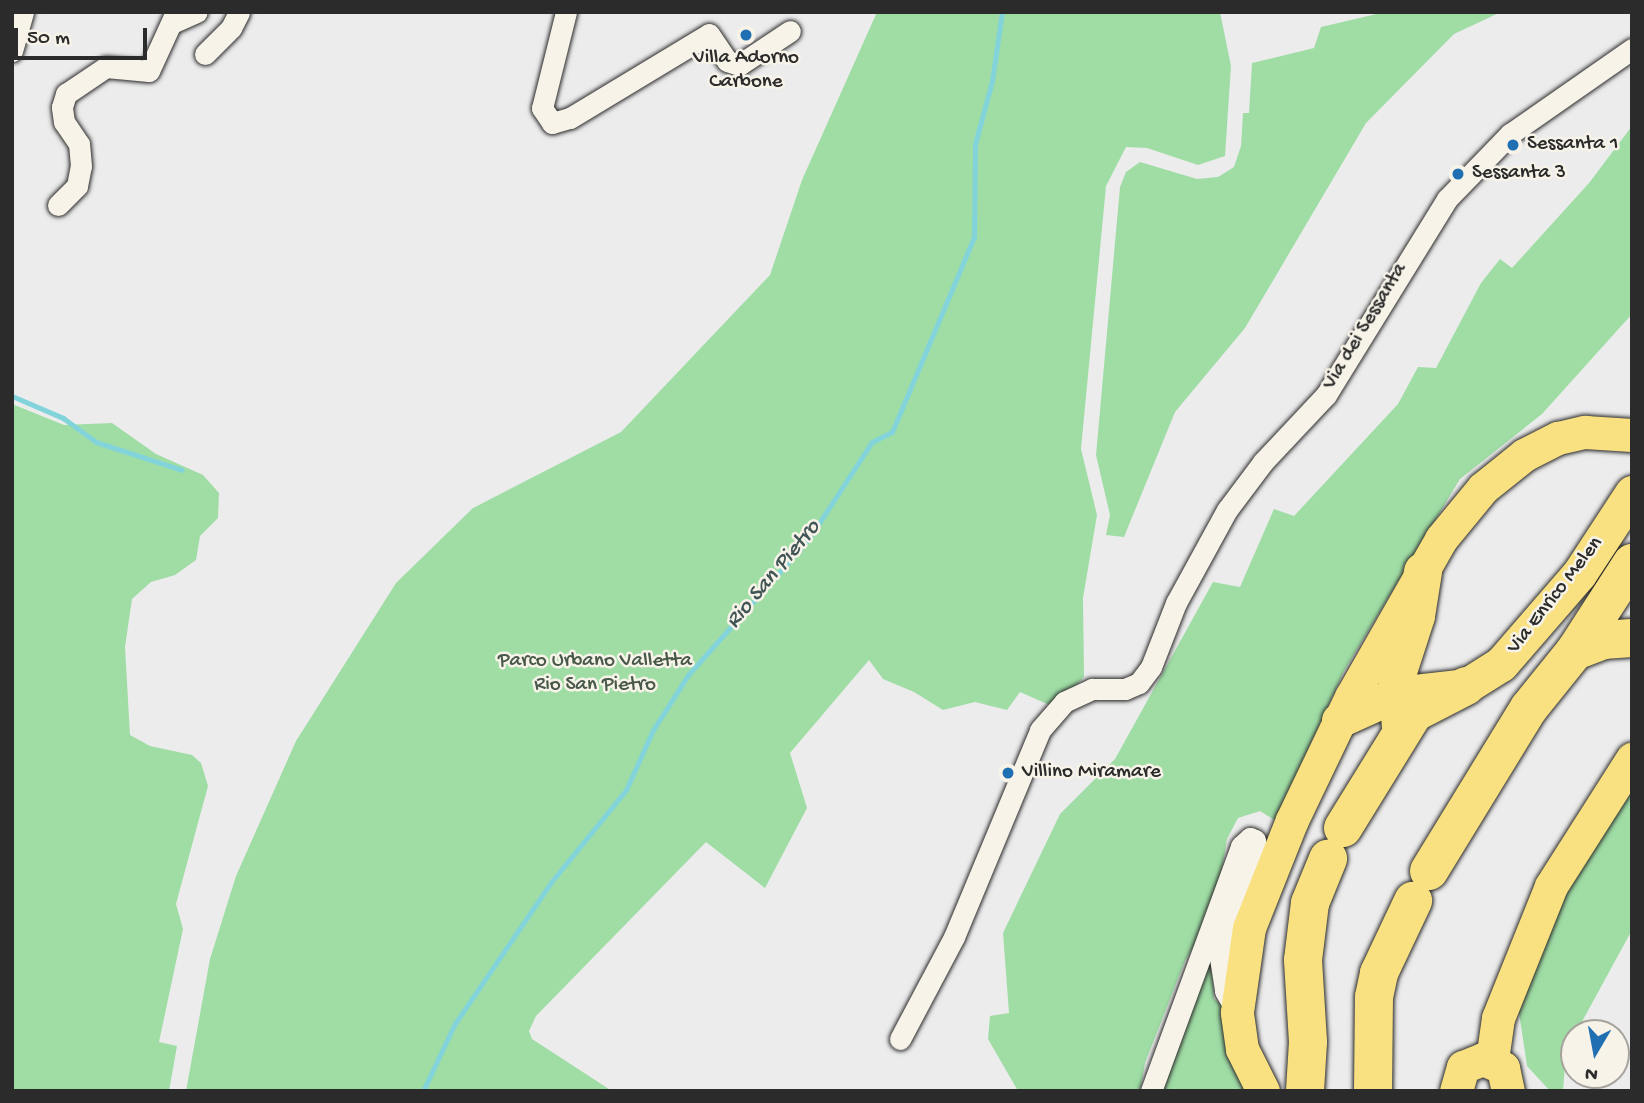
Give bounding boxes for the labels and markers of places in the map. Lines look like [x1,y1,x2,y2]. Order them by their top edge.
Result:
marker: Villa Adorno Carbone [738,27,754,43]
place label: Villa Adorno Carbone [693,46,799,96]
place label: Sessanta 1 [1527,132,1618,158]
marker: Sessanta 1 [1505,137,1521,153]
place label: Sessanta 3 [1472,161,1566,187]
marker: Sessanta 3 [1450,166,1466,182]
place label: Villino Miramare [1022,760,1161,786]
marker: Villino Miramare [1000,765,1016,781]

